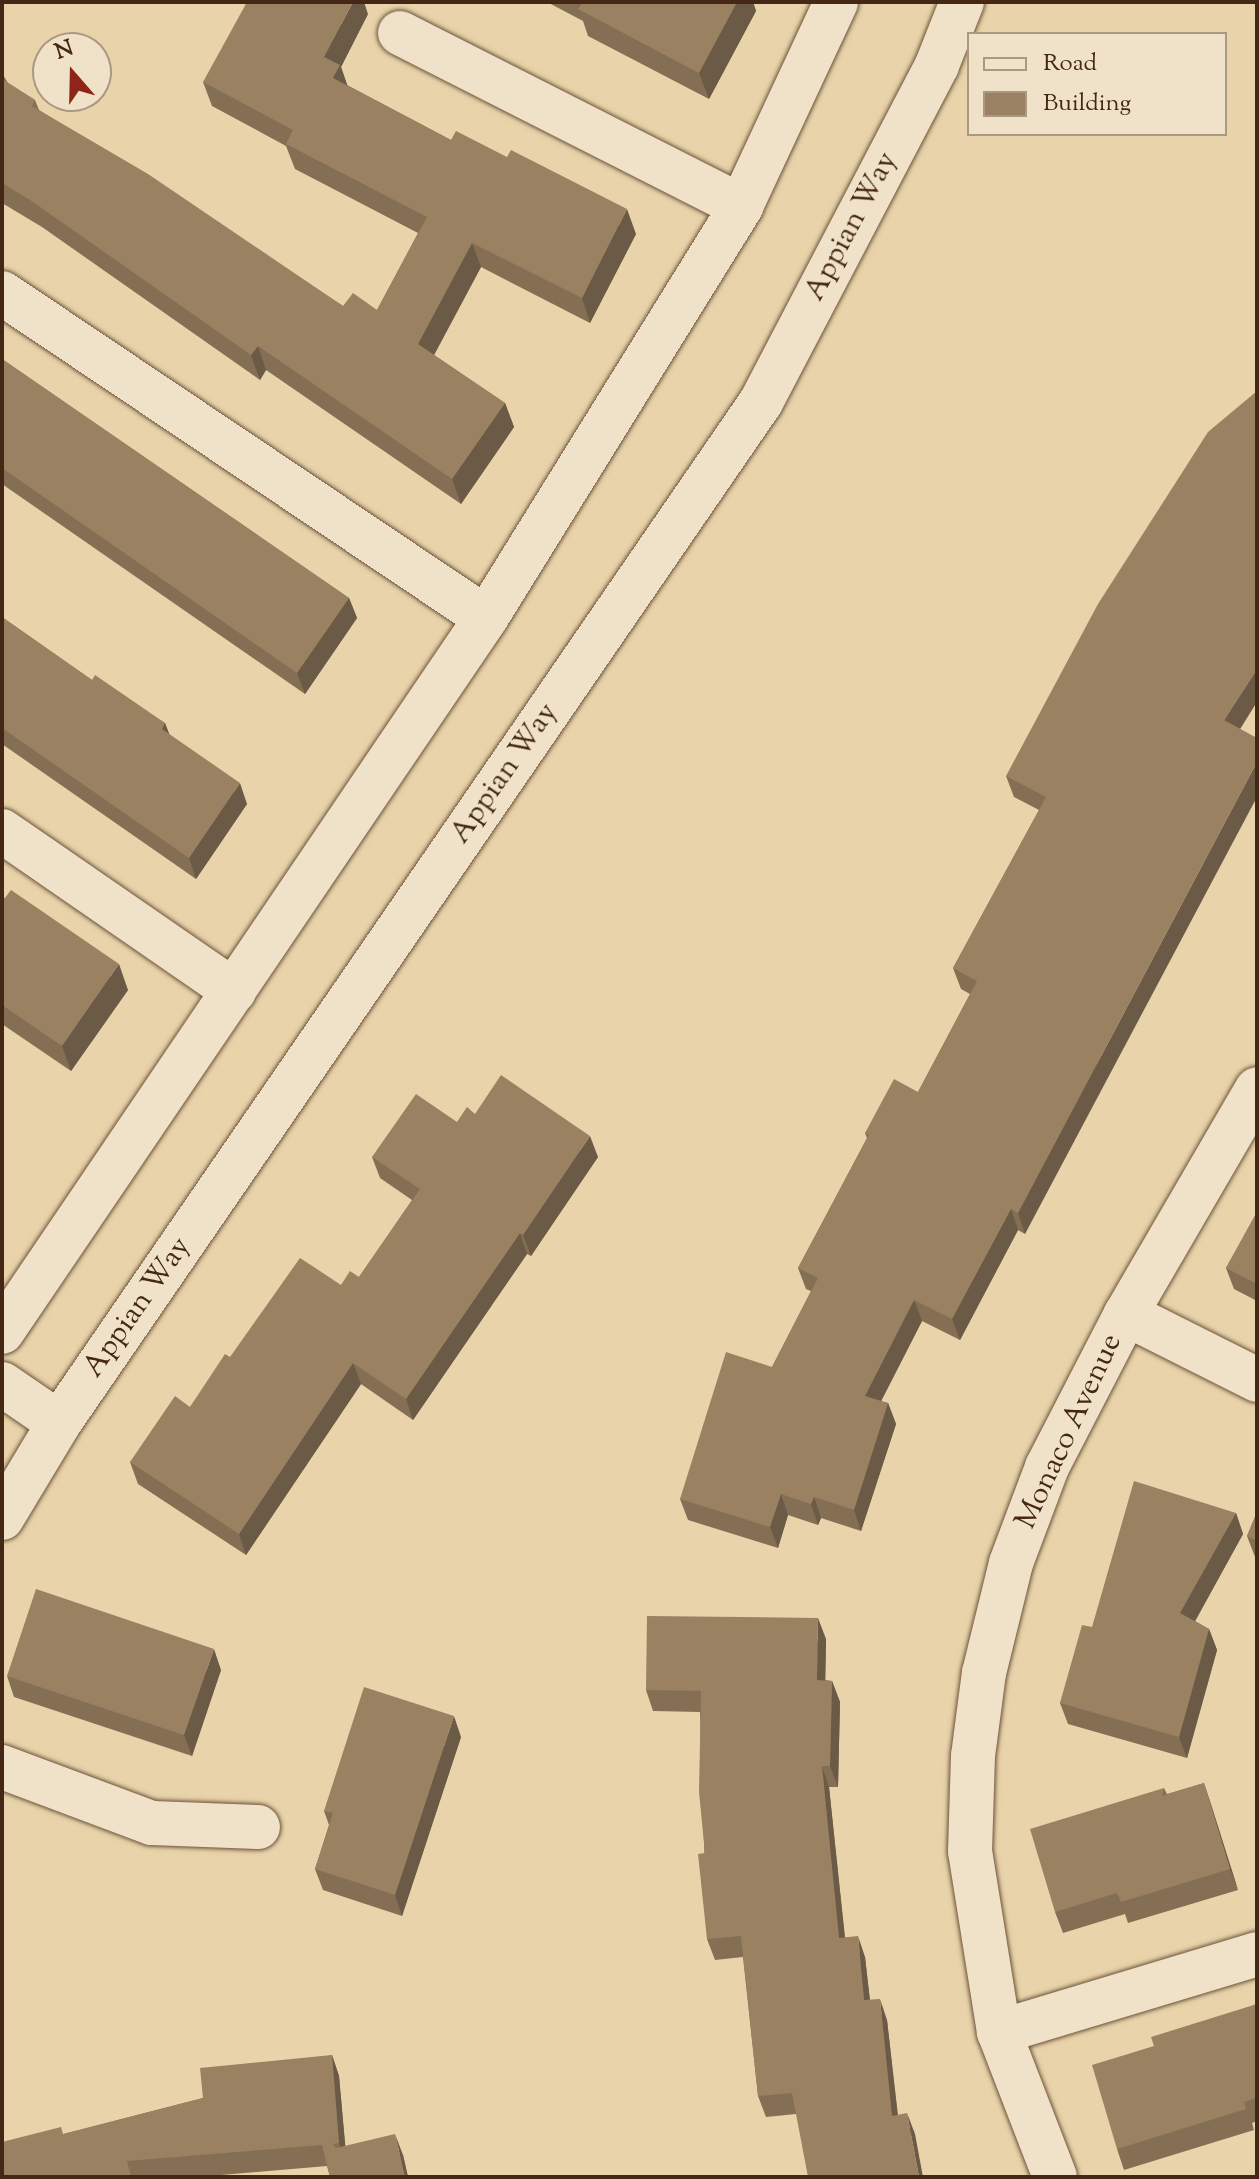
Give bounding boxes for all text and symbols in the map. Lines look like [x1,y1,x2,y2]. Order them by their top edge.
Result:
north arrow [32,32,112,112]
legend [967,32,1227,136]
text: N [51,33,78,69]
text: Road [1043,47,1097,81]
text: Building [1043,87,1131,121]
street label: Appian Way [798,146,906,308]
street label: Appian Way [443,697,567,851]
street label: Appian Way [76,1231,200,1385]
street label: Monaco Avenue [1009,1329,1131,1535]

